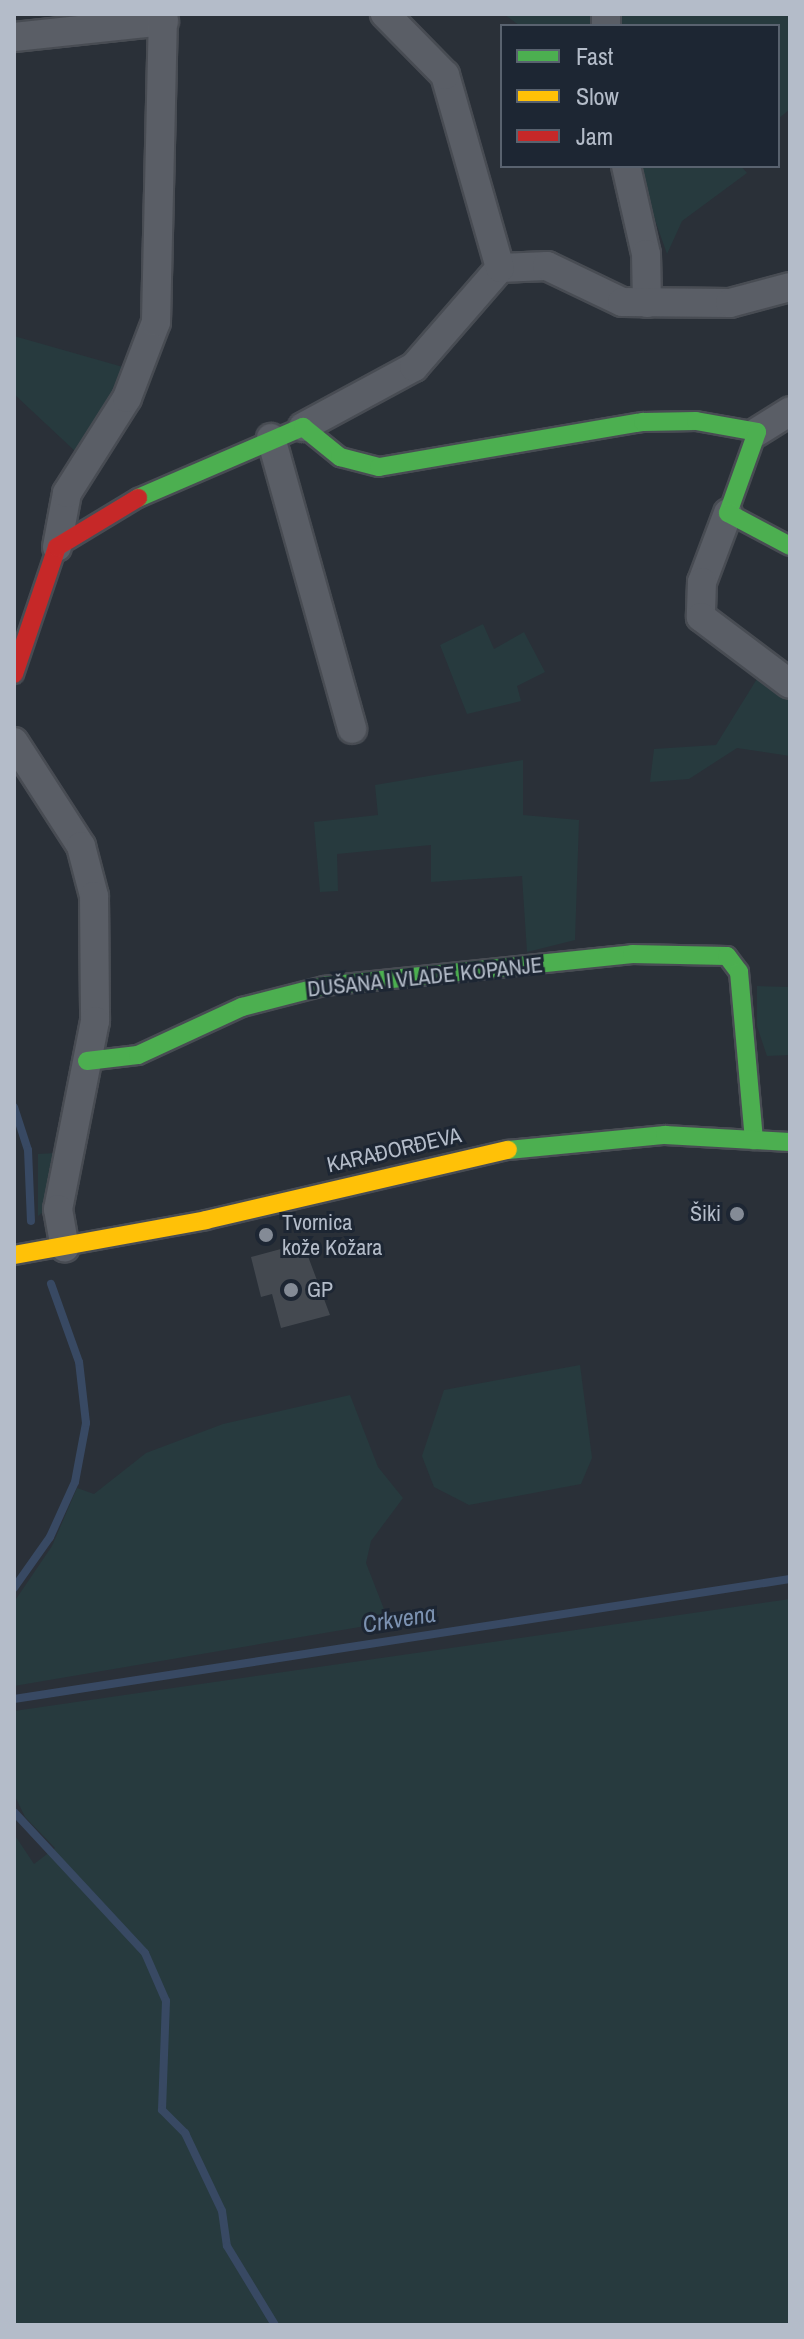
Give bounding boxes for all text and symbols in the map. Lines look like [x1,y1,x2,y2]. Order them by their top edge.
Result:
legend [500,24,780,168]
text: Fast [576,40,613,72]
text: Slow [576,80,619,112]
text: Jam [576,120,613,152]
street label: DUŠANA I VLADE KOPANJE [306,951,544,1003]
street label: KARAĐORĐEVA [324,1122,464,1178]
place label: Šiki [690,1201,721,1227]
marker: Šiki [728,1205,746,1223]
place label: Tvornica kože Kožara [282,1209,382,1260]
marker: Tvornica kože Kožara [257,1226,275,1244]
place label: GP [307,1277,333,1303]
marker: GP [282,1281,300,1299]
water label: Crkvena [361,1599,437,1639]

